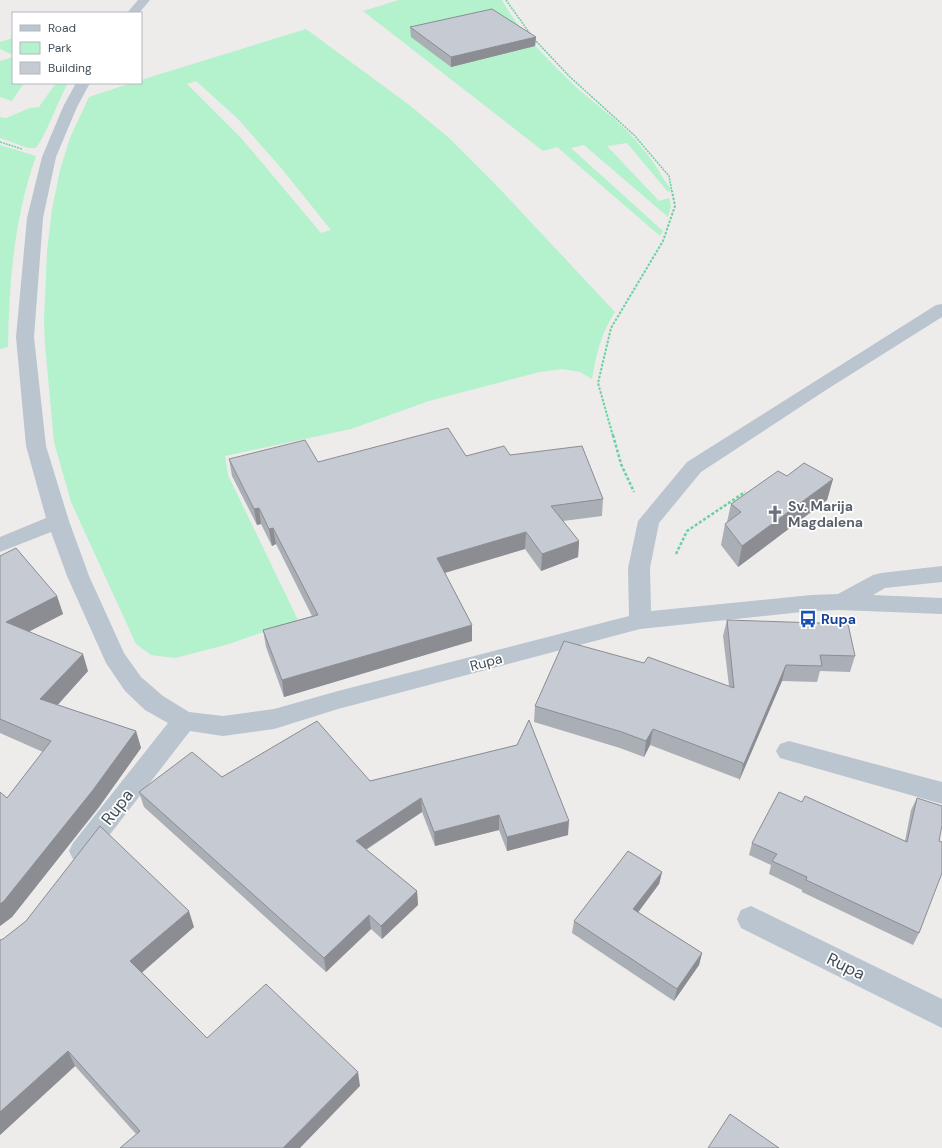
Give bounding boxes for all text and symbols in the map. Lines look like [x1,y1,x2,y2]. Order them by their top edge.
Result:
legend [12,12,142,84]
text: Road [48,20,76,36]
text: Park [48,40,72,56]
text: Building [48,60,92,76]
place label: Sv. Marija Magdalena [788,497,863,531]
church icon: Sv. Marija Magdalena [765,504,785,524]
bus stop icon: Rupa [798,609,818,629]
place label: Rupa [821,610,856,628]
street label: Rupa [468,649,504,675]
street label: Rupa [96,785,138,829]
street label: Rupa [823,947,869,985]

